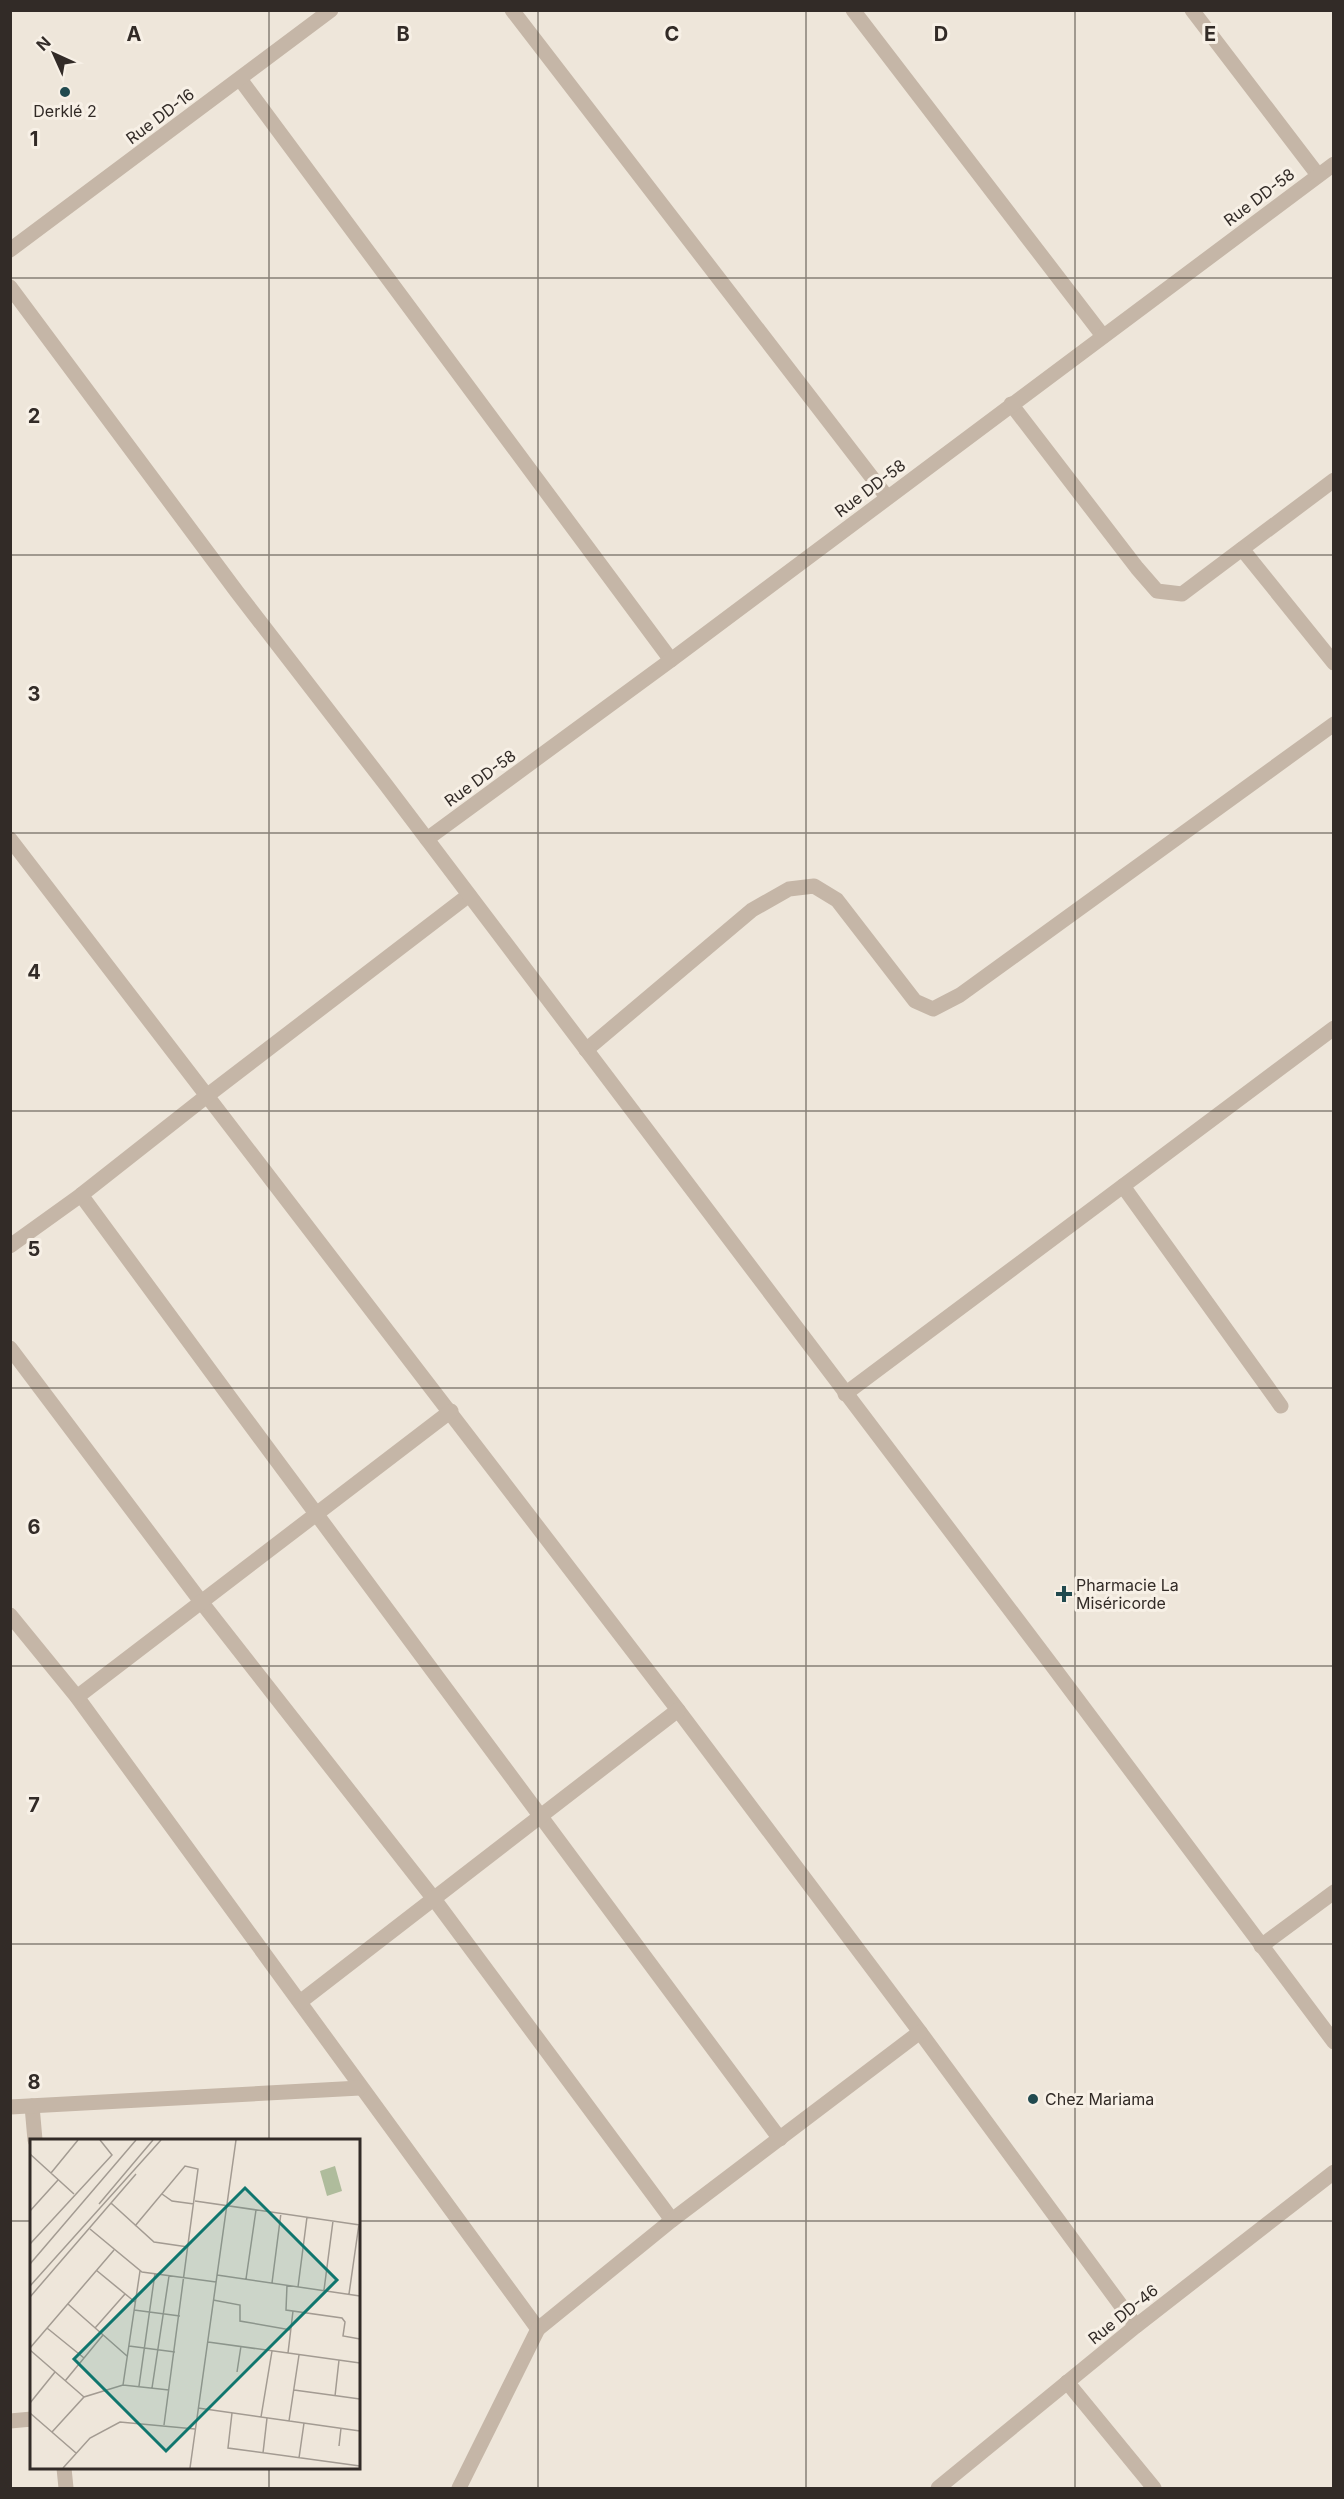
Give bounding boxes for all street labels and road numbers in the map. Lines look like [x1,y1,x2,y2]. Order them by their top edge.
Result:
street label: Rue DD-16 [122,84,198,148]
street label: Rue DD-58 [1220,164,1298,230]
street label: Rue DD-58 [831,455,909,521]
street label: Rue DD-58 [440,745,520,811]
street label: Rue DD-46 [1084,2280,1162,2348]

